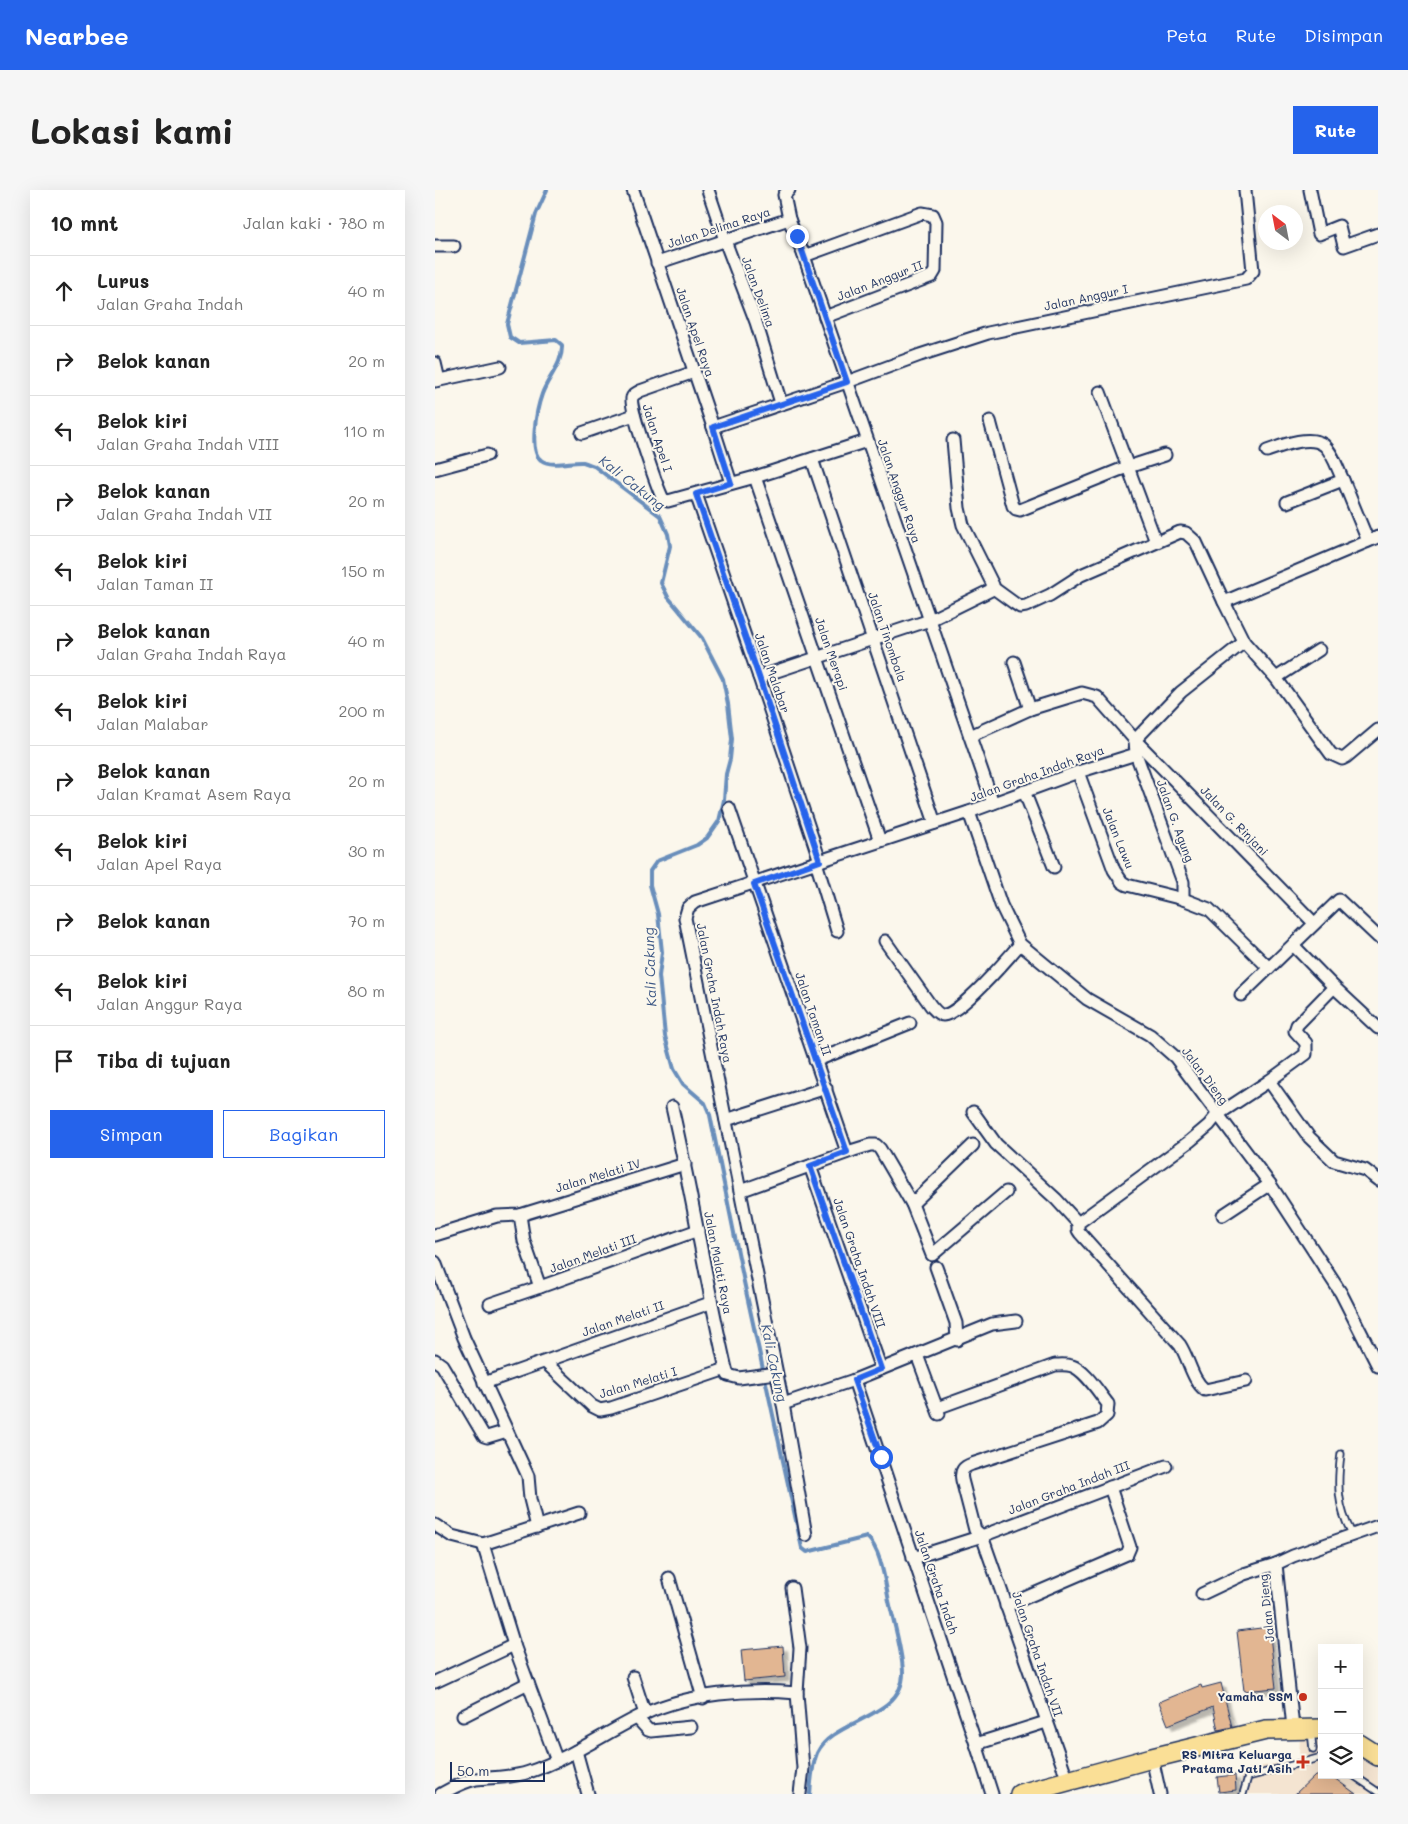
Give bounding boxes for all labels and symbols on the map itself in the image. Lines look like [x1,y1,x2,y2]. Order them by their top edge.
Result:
street label: Jalan Delima Raya [665,203,772,251]
north arrow [1258,205,1303,250]
route end [786,225,809,248]
street label: Jalan Delima [739,254,779,329]
street label: Jalan Anggur II [834,256,925,304]
street label: Jalan Anggur I [1042,280,1129,314]
street label: Jalan Apel Raya [673,285,719,379]
street label: Jalan Apel I [639,402,676,474]
street label: Jalan Anggur Raya [875,436,925,545]
water label: Kali Cakung [595,451,669,514]
street label: Jalan Tinombala [865,589,911,684]
street label: Jalan Merapi [812,615,852,692]
street label: Jalan Malabar [752,630,794,715]
street label: Jalan Graha Indah Raya [967,741,1106,805]
street label: Jalan G. Agung [1154,777,1198,864]
street label: Jalan G. Rinjani [1197,782,1272,859]
street label: Jalan Lawu [1099,805,1138,871]
street label: Jalan Graha Indah Raya [694,922,736,1064]
water label: Kali Cakung [639,927,660,1007]
street label: Jalan Taman II [792,970,836,1058]
street label: Jalan Dieng [1179,1043,1233,1107]
street label: Jalan Melati IV [553,1154,643,1196]
street label: Jalan Graha Indah VIII [830,1195,890,1330]
street label: Jalan Malati Raya [701,1210,737,1316]
street label: Jalan Melati III [547,1230,638,1276]
street label: Jalan Melati II [579,1297,666,1340]
water label: Kali Cakung [757,1322,792,1404]
street label: Jalan Melati I [597,1363,679,1401]
route start [870,1446,893,1469]
street label: Jalan Graha Indah III [1006,1457,1132,1518]
street label: Jalan Graha Indah [912,1527,962,1636]
street label: Jalan Dieng [1254,1573,1278,1643]
street label: Jalan Graha Indah VII [1009,1589,1067,1718]
place label: Yamaha SSM [1217,1688,1293,1704]
marker: Yamaha SSM [1297,1691,1309,1703]
place label: RS Mitra Keluarga Pratama Jati Asih [1182,1746,1292,1776]
marker: RS Mitra Keluarga Pratama Jati Asih [1296,1755,1310,1769]
scale bar [450,1759,545,1782]

